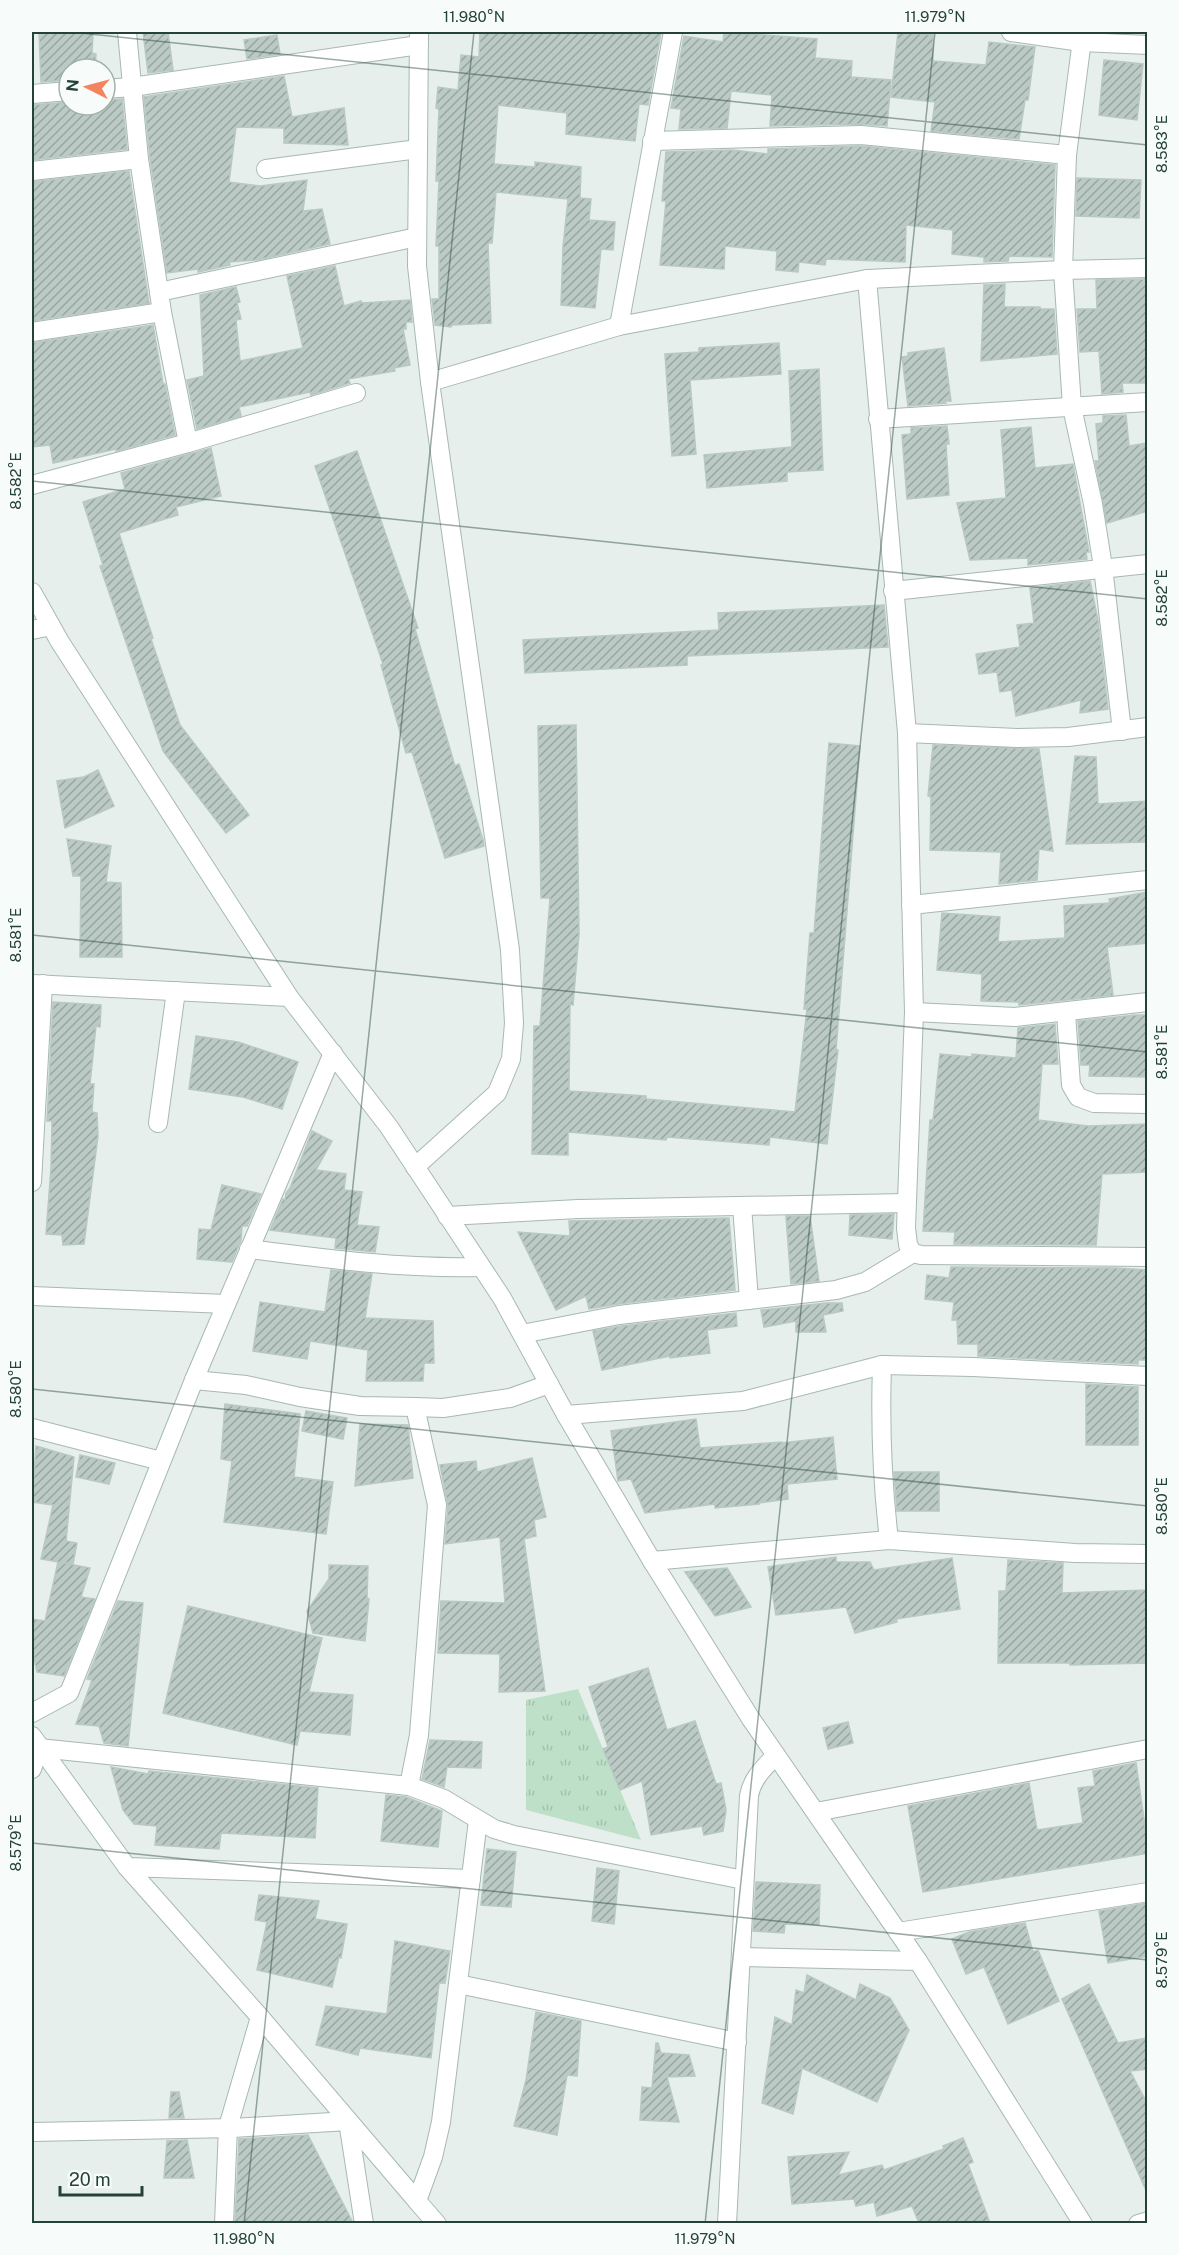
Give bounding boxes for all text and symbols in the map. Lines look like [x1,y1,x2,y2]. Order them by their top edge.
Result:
text: 11.980°N [443,8,505,25]
text: 11.979°N [904,8,966,25]
north arrow [57,57,117,117]
text: N [62,78,83,93]
text: 8.583°E [1153,115,1170,173]
text: 8.582°E [7,452,24,510]
text: 8.582°E [1153,569,1170,627]
text: 8.581°E [7,908,24,962]
text: 8.581°E [1153,1025,1170,1079]
text: 8.580°E [7,1360,24,1418]
text: 8.580°E [1153,1477,1170,1535]
text: 8.579°E [7,1814,24,1872]
text: 8.579°E [1153,1931,1170,1989]
scale bar [60,2159,142,2197]
text: 20 m [69,2169,111,2190]
text: 11.980°N [213,2230,275,2247]
text: 11.979°N [674,2230,736,2247]

